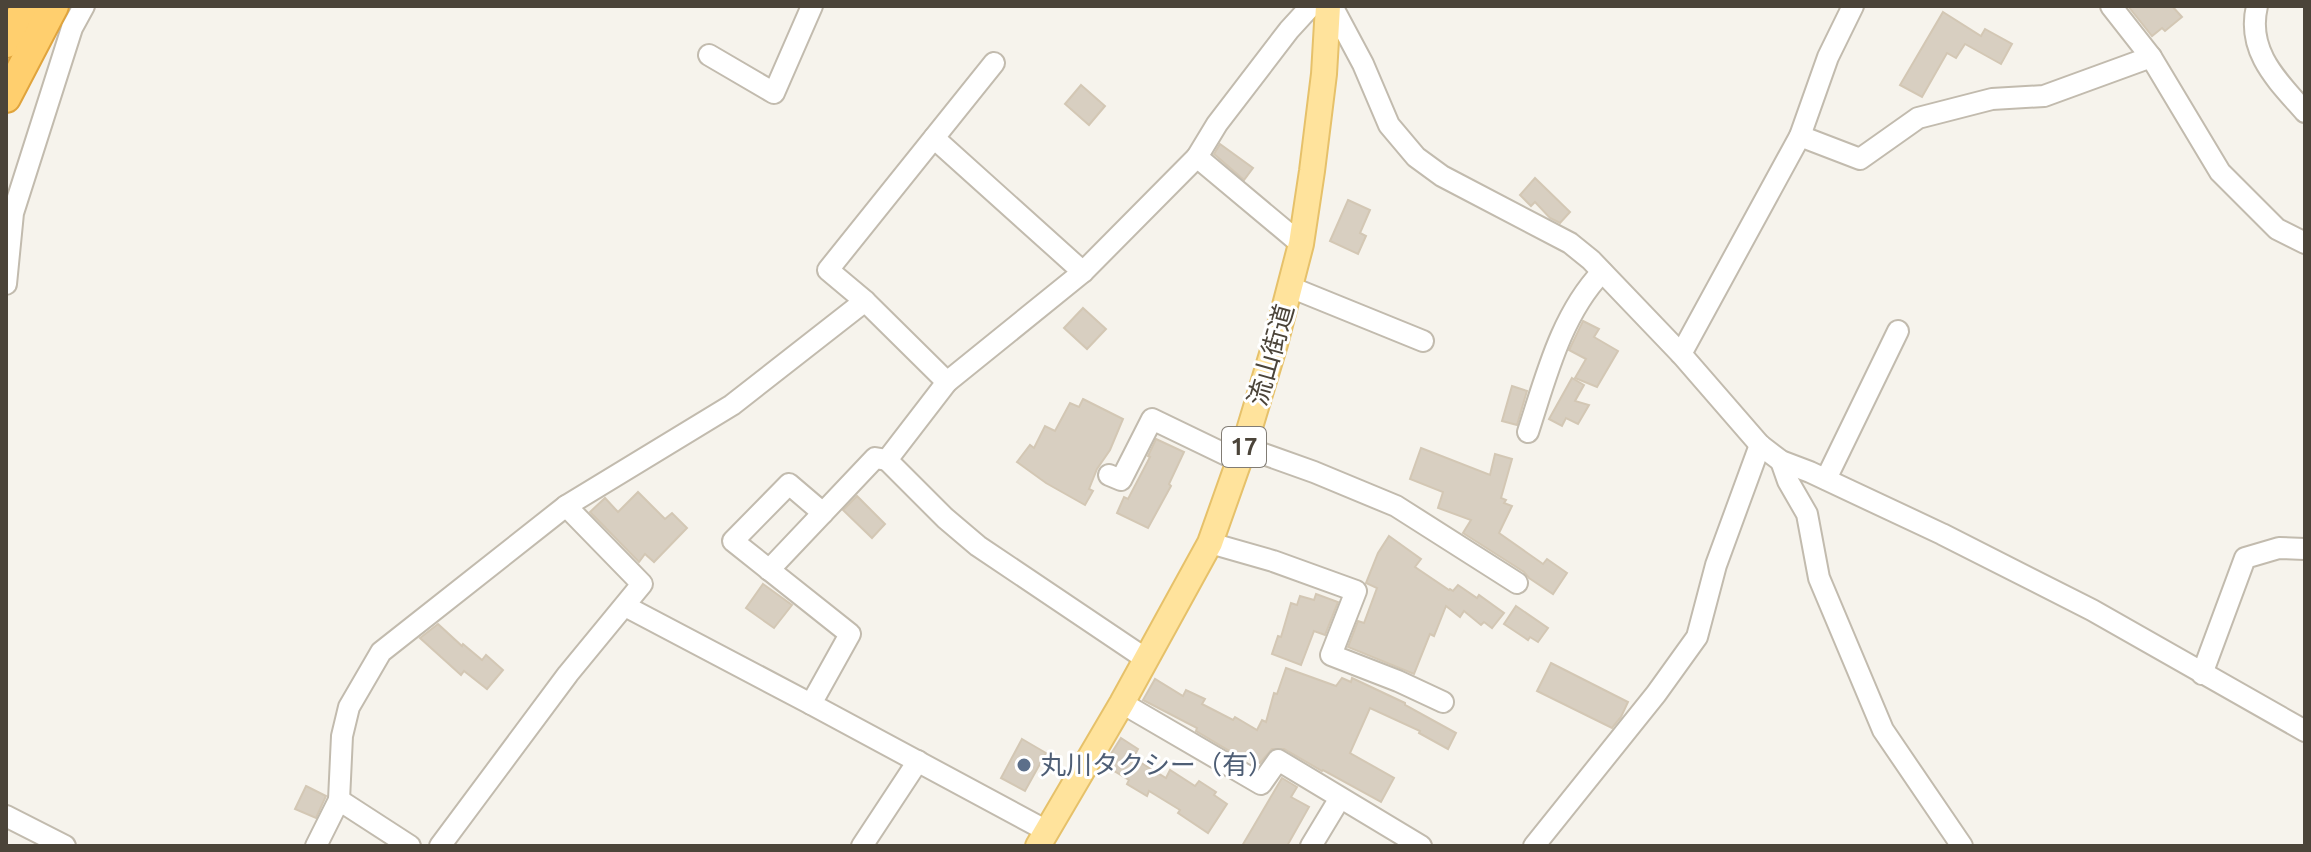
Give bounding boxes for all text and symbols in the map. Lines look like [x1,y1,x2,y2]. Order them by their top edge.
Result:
street label: 流山街道 [1242,301,1299,409]
road number: 17 [1222,427,1266,467]
place label: 丸川タクシー（有） [1040,750,1274,779]
marker: 丸川タクシー（有） [1015,756,1033,774]

